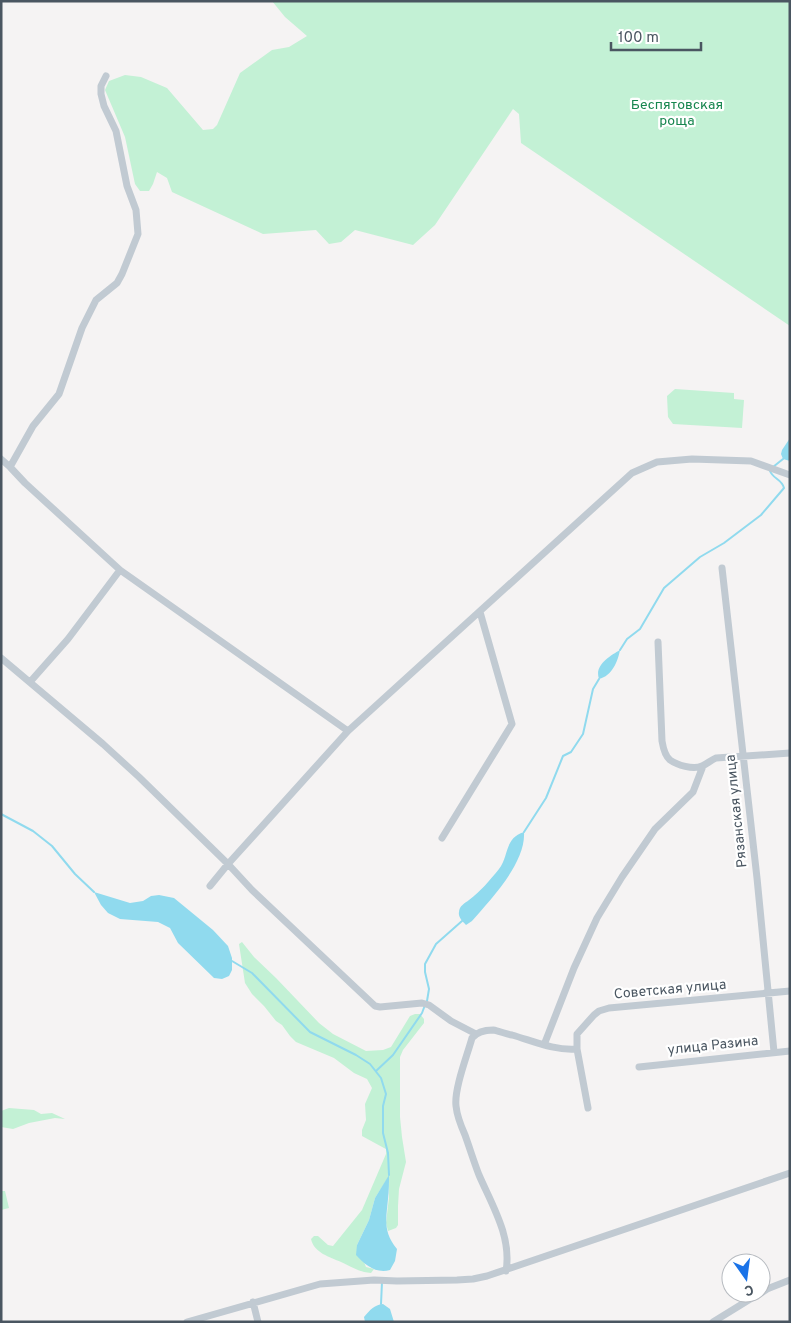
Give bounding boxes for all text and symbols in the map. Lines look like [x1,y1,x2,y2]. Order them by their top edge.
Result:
scale bar [611,20,701,52]
text: 100 m [618,29,659,48]
park label: Беспятовская роща [631,97,723,130]
street label: Рязанская улица [723,754,751,868]
street label: Советская улица [613,977,727,1003]
street label: улица Разина [667,1033,759,1059]
north arrow [721,1253,771,1303]
text: С [742,1280,755,1299]

